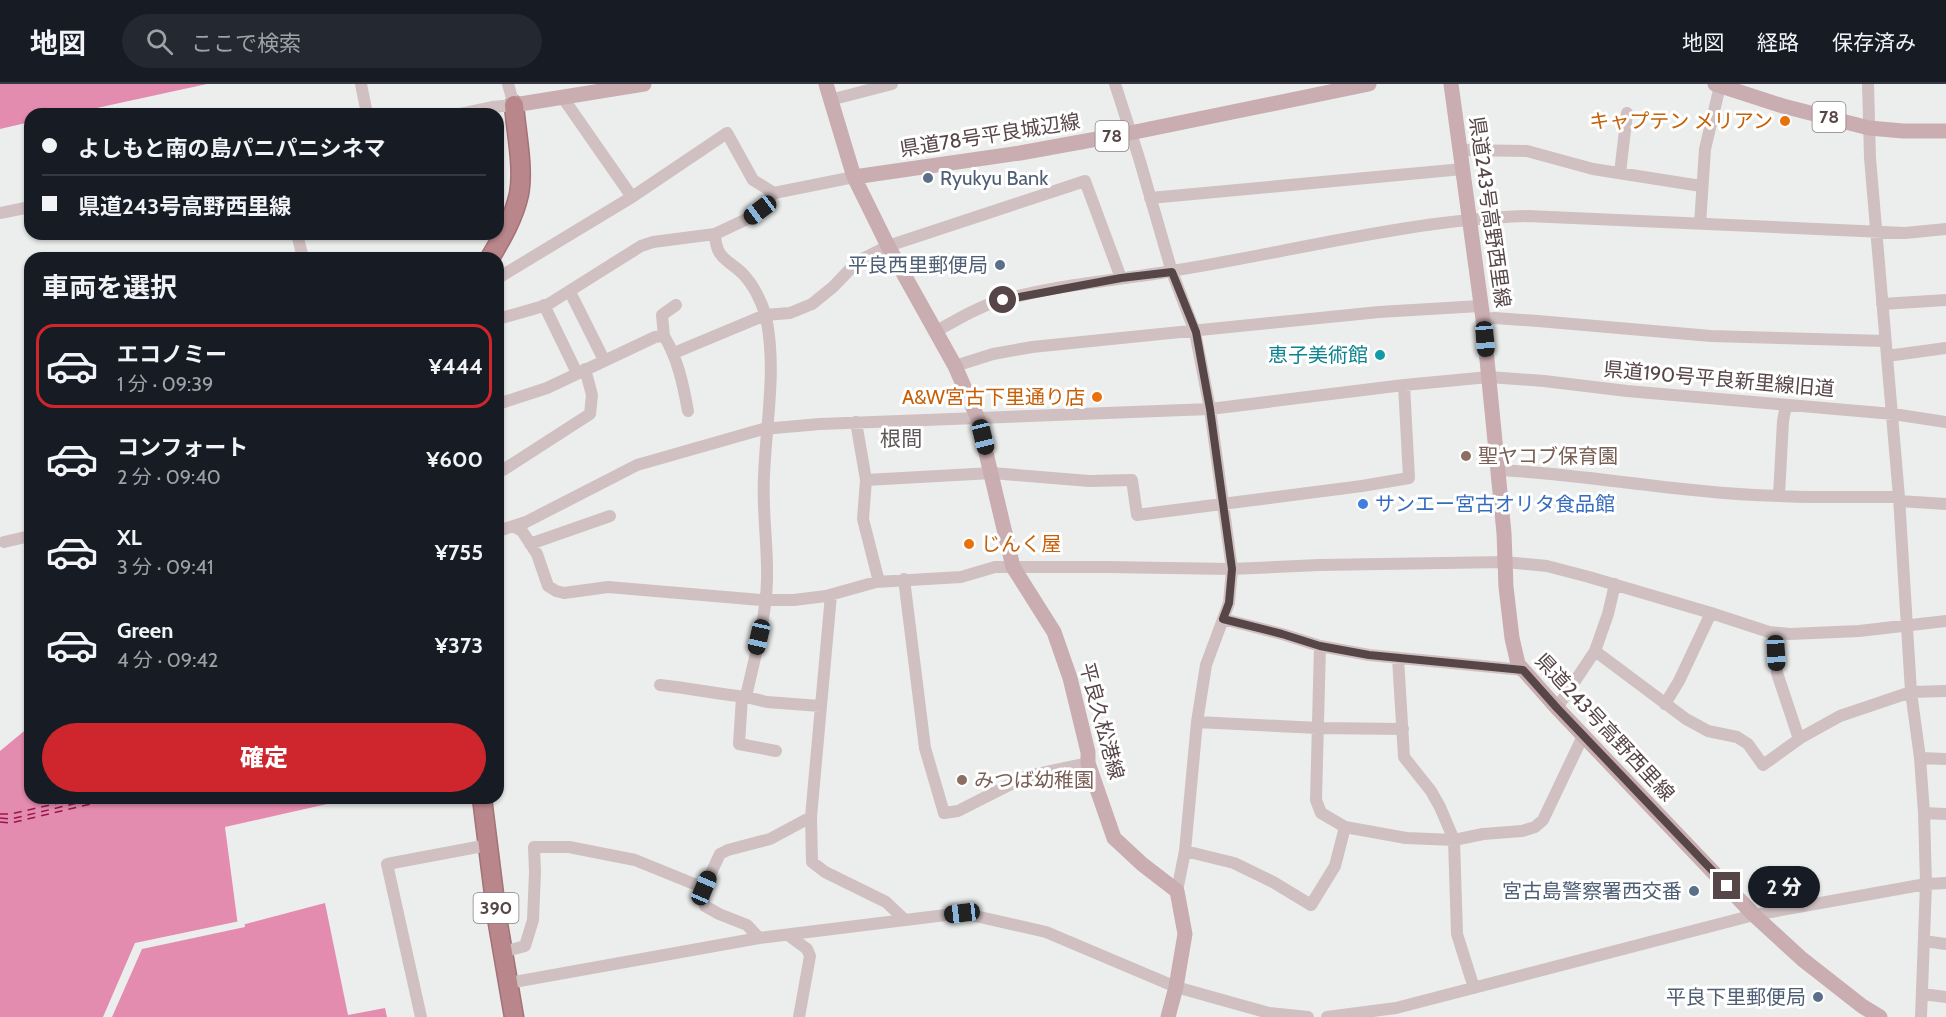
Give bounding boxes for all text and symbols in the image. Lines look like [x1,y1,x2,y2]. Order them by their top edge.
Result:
search box [122,14,542,68]
icon: search [143,25,176,58]
text: 地図 [30,26,86,60]
text: ここで検索 [191,30,301,57]
text: 地図 [1682,30,1724,55]
text: 経路 [1757,30,1799,55]
text: 保存済み [1832,30,1916,55]
road number: 78 [1812,102,1846,132]
street label: 県道78号平良城辺線 [898,109,1082,161]
place label: キャプテン メリアン [1589,109,1773,133]
marker: キャプテン メリアン [1778,114,1792,128]
street label: 県道243号高野西里線 [1465,115,1515,309]
road number: 78 [1096,121,1128,151]
text: よしもと南の島パニパニシネマ [78,135,386,162]
place label: Ryukyu Bank [940,166,1048,190]
marker: Ryukyu Bank [921,171,935,185]
car [740,192,780,228]
text: 県道243号高野西里線 [78,193,291,220]
place label: 平良西里郵便局 [848,253,988,277]
marker: 平良西里郵便局 [993,258,1007,272]
text: 車両を選択 [42,271,177,304]
route start [989,286,1016,313]
car [1474,320,1496,358]
icon: car [45,339,99,393]
text: エコノミー [117,341,227,368]
place label: 恵子美術館 [1268,343,1368,367]
marker: 恵子美術館 [1373,348,1387,362]
text: ¥444 [429,353,483,380]
street label: 県道190号平良新里線旧道 [1602,357,1836,401]
text: 1 分 · 09:39 [117,372,213,396]
place label: A&W宮古下里通り店 [902,385,1085,409]
marker: A&W宮古下里通り店 [1090,390,1104,404]
car [970,417,996,457]
district label: 根間 [880,426,922,451]
icon: car [45,432,99,486]
text: コンフォート [117,434,248,461]
place label: 聖ヤコブ保育園 [1478,444,1618,468]
text: ¥600 [426,446,483,473]
marker: 聖ヤコブ保育園 [1459,449,1473,463]
text: 2 分 · 09:40 [117,465,221,489]
place label: サンエー宮古オリタ食品館 [1375,492,1615,516]
marker: サンエー宮古オリタ食品館 [1356,497,1370,511]
text: XL [117,524,142,551]
icon: car [45,525,99,579]
place label: じんく屋 [981,532,1061,556]
marker: じんく屋 [962,537,976,551]
text: ¥755 [435,539,483,566]
text: 3 分 · 09:41 [117,555,214,579]
text: Green [117,617,173,644]
car [746,617,772,657]
icon: car [45,618,99,672]
text: ¥373 [435,632,483,659]
car [1766,635,1786,671]
text: 4 分 · 09:42 [117,648,218,672]
street label: 県道243号高野西里線 [1530,648,1680,806]
street label: 平良久松港線 [1075,660,1129,782]
button: 確定 [42,723,486,792]
place label: みつば幼稚園 [974,768,1094,792]
marker: みつば幼稚園 [955,773,969,787]
callout: 2 分 [1748,865,1820,907]
car [689,868,719,908]
route end [1713,872,1740,899]
text: 2 分 [1766,875,1802,899]
place label: 宮古島警察署西交番 [1502,879,1682,903]
marker: 宮古島警察署西交番 [1687,884,1701,898]
road number: 390 [474,893,518,923]
car [943,902,981,924]
place label: 平良下里郵便局 [1666,985,1806,1009]
marker: 平良下里郵便局 [1811,990,1825,1004]

